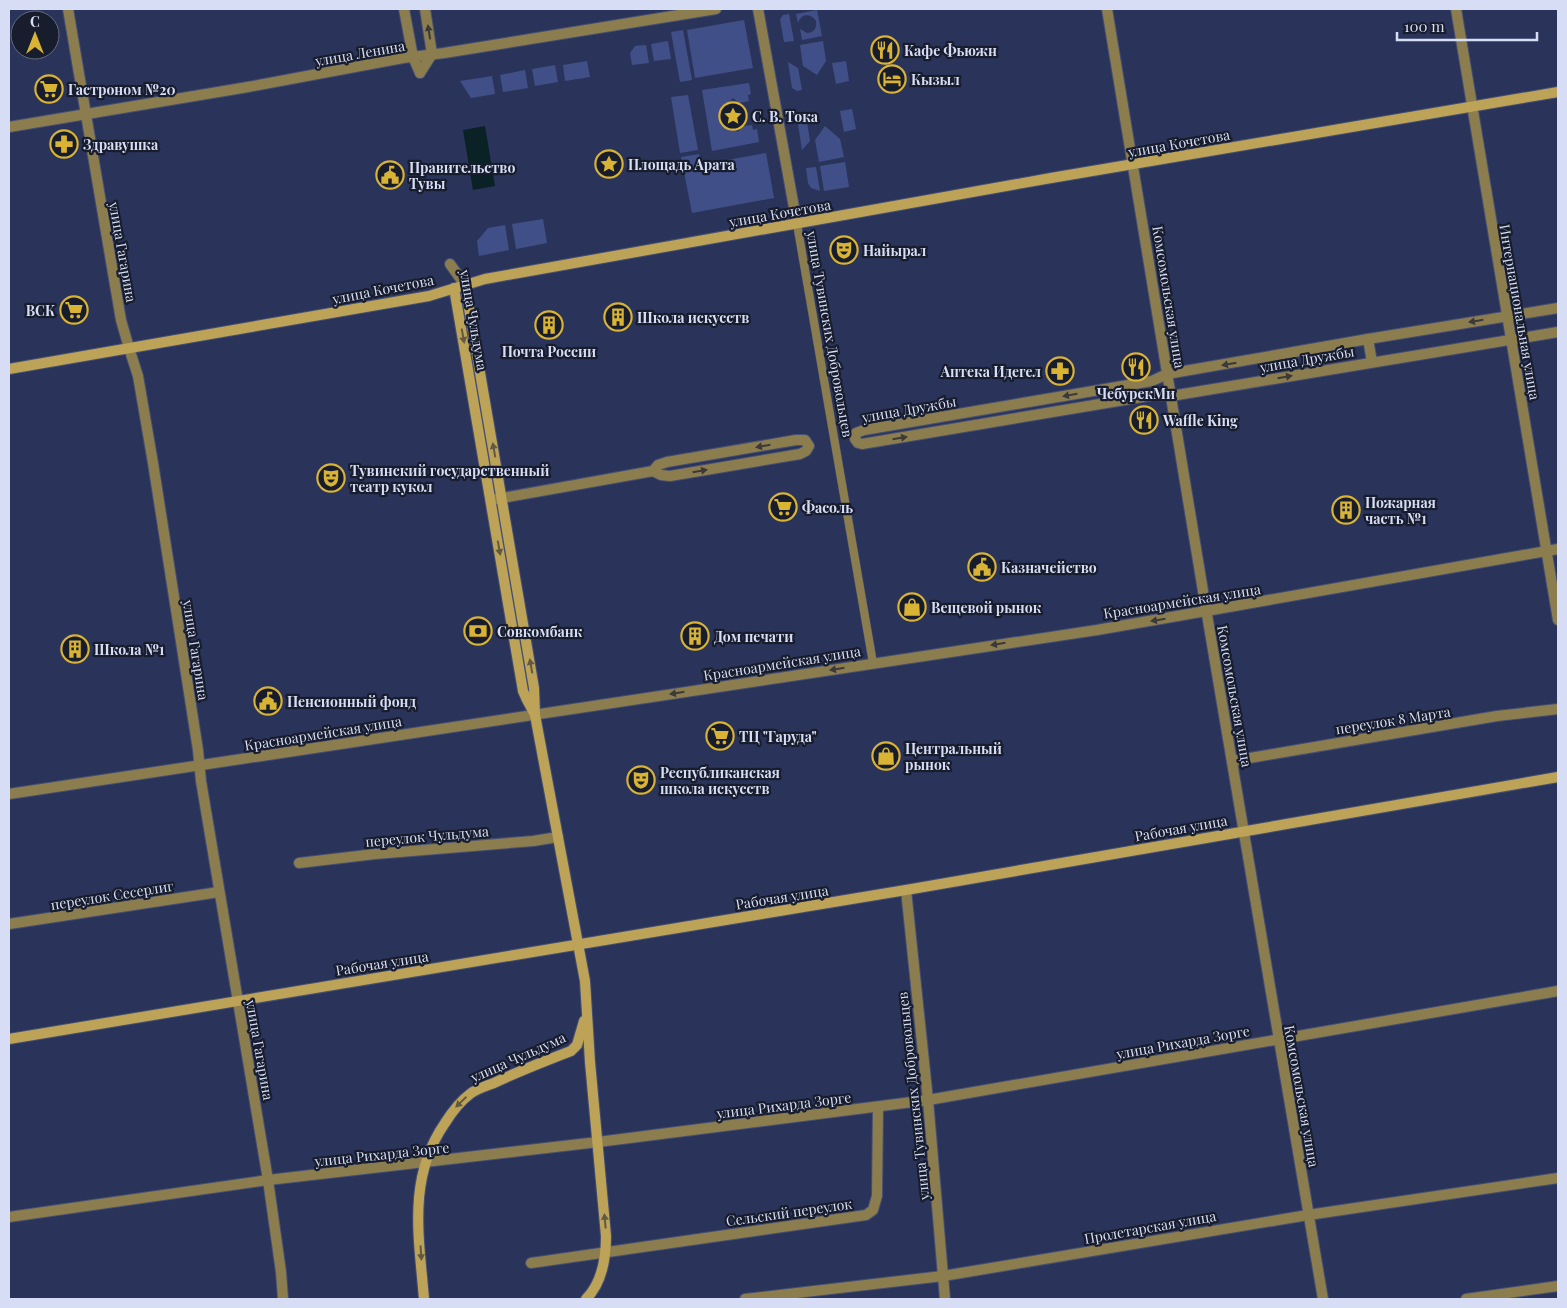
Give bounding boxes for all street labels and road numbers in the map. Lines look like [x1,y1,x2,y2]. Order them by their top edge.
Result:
street label: улица Ленина [313,36,406,70]
street label: улица Кочетова [1126,125,1231,161]
street label: улица Кочетова [727,195,832,231]
street label: улица Гагарина [105,200,141,304]
street label: Интернациональная улица [1495,223,1545,401]
street label: Комсомольская улица [1148,225,1190,370]
street label: улица Тувинских Добровольцев [802,228,858,439]
street label: улица Чульдума [456,267,492,372]
street label: улица Кочетова [330,270,435,308]
street label: улица Дружбы [1257,341,1356,377]
street label: улица Дружбы [859,391,958,427]
street label: Красноармейская улица [1102,579,1262,623]
street label: улица Гагарина [179,598,213,702]
street label: Комсомольская улица [1213,624,1257,768]
street label: Красноармейская улица [702,641,862,685]
street label: переулок 8 Марта [1334,702,1452,738]
street label: Красноармейская улица [243,711,403,755]
street label: Рабочая улица [1133,811,1229,845]
street label: переулок Чульдума [364,821,490,851]
street label: переулок Сесерлиг [49,876,175,914]
street label: Рабочая улица [734,880,830,914]
street label: Рабочая улица [334,946,430,980]
street label: улица Тувинских Добровольцев [893,991,933,1202]
street label: улица Гагарина [242,998,278,1102]
street label: улица Рихарда Зорге [1114,1021,1251,1063]
street label: Комсомольская улица [1280,1024,1324,1168]
street label: улица Чульдума [467,1028,569,1087]
street label: улица Рихарда Зорге [715,1087,852,1123]
street label: улица Рихарда Зорге [313,1137,450,1171]
street label: Сельский переулок [725,1194,853,1230]
street label: Пролетарская улица [1083,1206,1218,1248]

